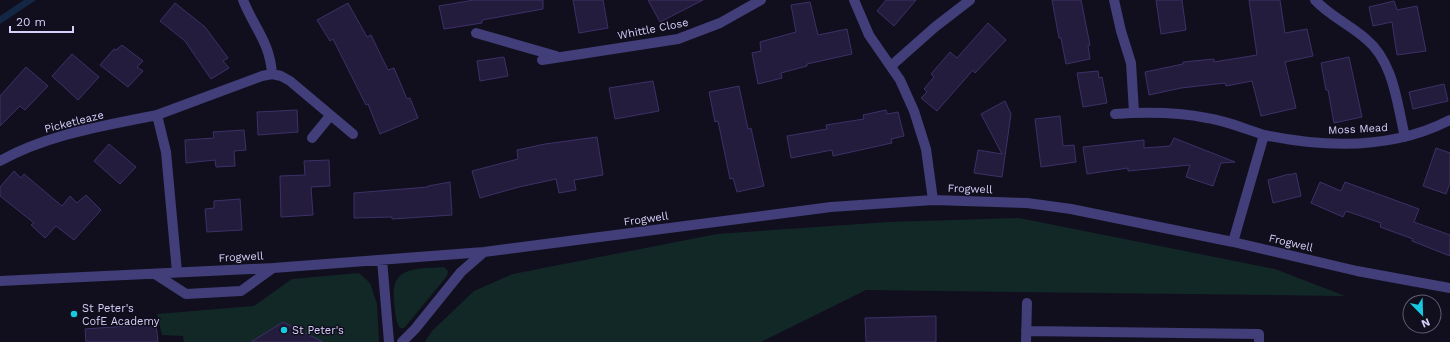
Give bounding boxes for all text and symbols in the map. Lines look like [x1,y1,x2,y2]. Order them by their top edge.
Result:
scale bar [10,8,73,34]
text: 20 m [16,15,46,29]
street label: Whittle Close [616,16,690,42]
street label: Picketleaze [43,108,105,136]
street label: Moss Mead [1328,121,1388,137]
street label: Frogwell [947,182,993,196]
street label: Frogwell [623,209,670,229]
street label: Frogwell [1268,232,1315,255]
street label: Frogwell [218,249,264,265]
north arrow [1402,294,1442,334]
place label: St Peter's CofE Academy [82,302,160,328]
marker: St Peter's CofE Academy [69,309,79,319]
text: N [1419,315,1432,330]
place label: St Peter's [292,324,344,337]
marker: St Peter's [279,325,289,335]

